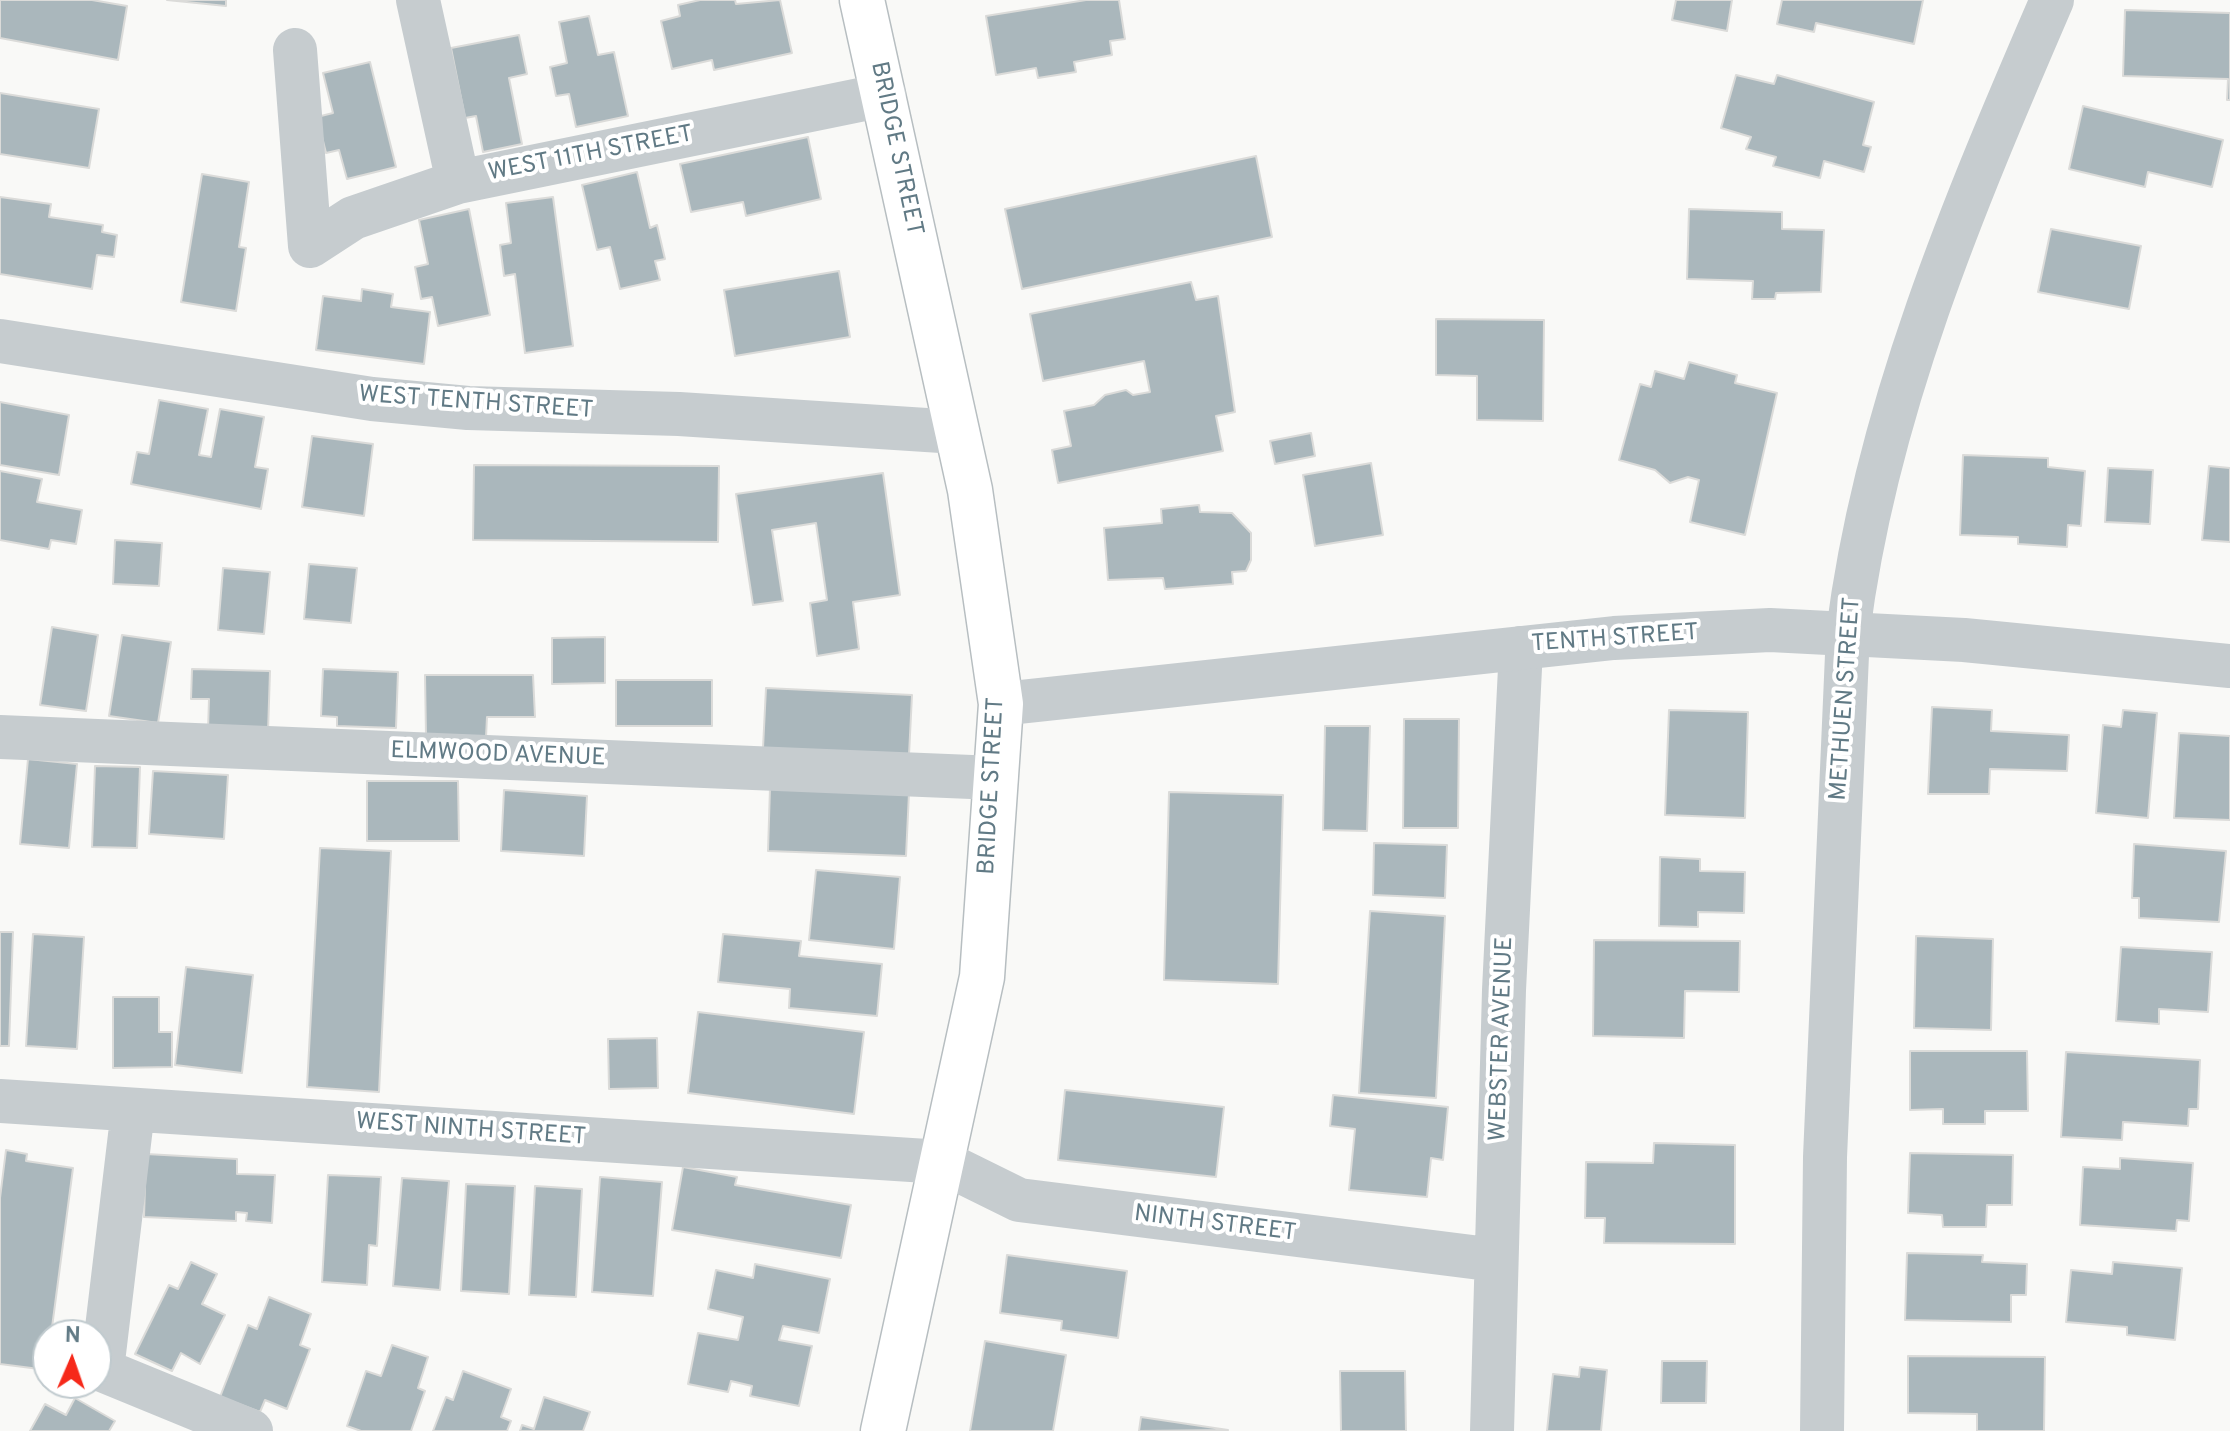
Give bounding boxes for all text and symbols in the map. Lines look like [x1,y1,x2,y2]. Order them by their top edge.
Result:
street label: BRIDGE STREET [862,59,928,239]
street label: WEST 11TH STREET [486,121,696,189]
street label: WEST TENTH STREET [358,381,594,427]
street label: METHUEN STREET [1826,596,1868,802]
street label: TENTH STREET [1530,620,1700,660]
street label: BRIDGE STREET [974,697,1012,875]
street label: ELMWOOD AVENUE [390,738,606,774]
street label: WEBSTER AVENUE [1485,936,1521,1142]
street label: WEST NINTH STREET [355,1109,587,1153]
street label: NINTH STREET [1132,1201,1298,1249]
north arrow [32,1319,112,1399]
text: N [64,1323,81,1350]

